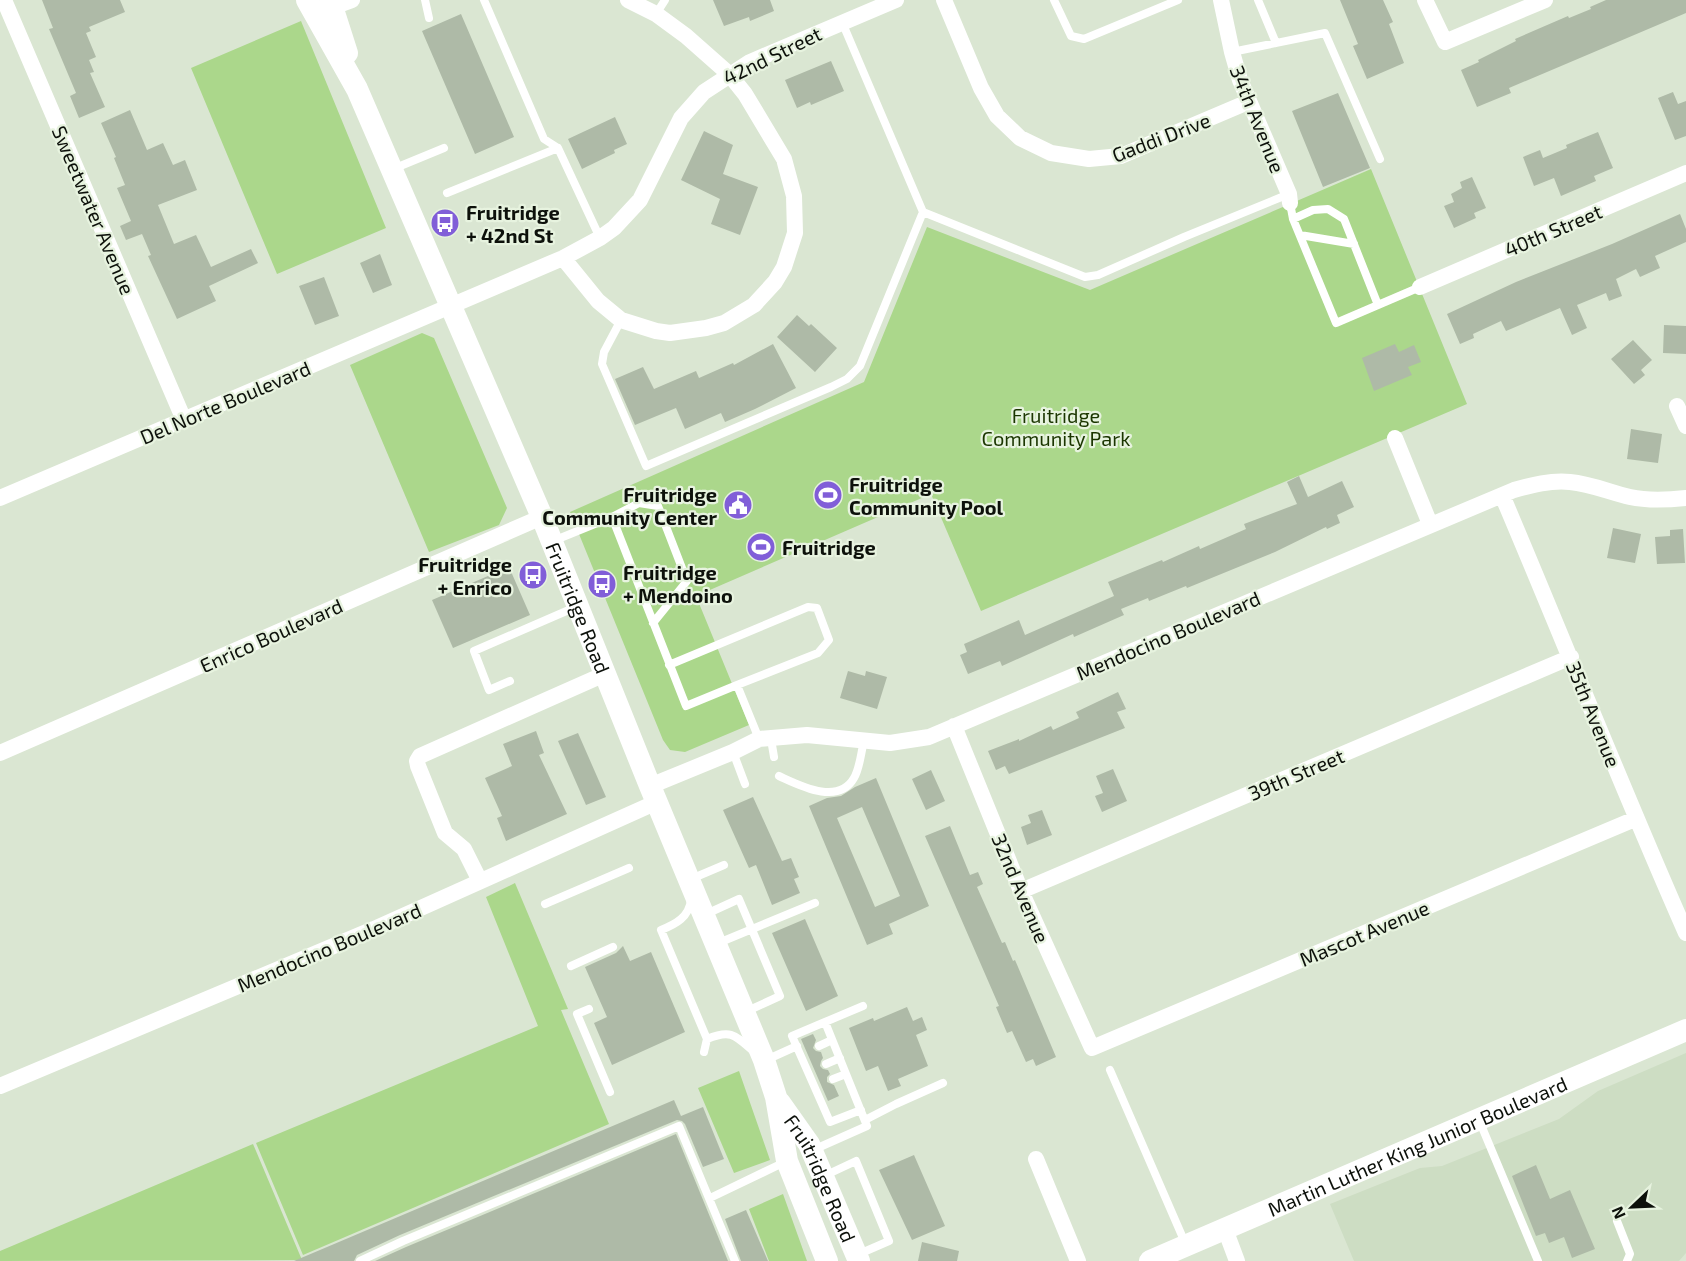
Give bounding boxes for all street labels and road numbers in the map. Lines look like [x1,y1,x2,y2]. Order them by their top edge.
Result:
street label: 42nd Street [719,21,826,89]
street label: 34th Avenue [1226,62,1290,176]
street label: Gaddi Drive [1108,107,1214,167]
street label: Sweetwater Avenue [48,122,140,298]
street label: 40th Street [1501,199,1606,261]
street label: Del Norte Boulevard [136,355,314,449]
street label: Fruitridge Road [541,538,615,677]
street label: Mendocino Boulevard [1072,585,1264,685]
street label: Enrico Boulevard [196,593,346,677]
street label: 35th Avenue [1562,658,1626,770]
street label: 39th Street [1244,743,1348,805]
street label: 32nd Avenue [987,830,1055,946]
street label: Mascot Avenue [1296,895,1432,971]
street label: Mendocino Boulevard [233,897,425,997]
street label: Martin Luther King Junior Boulevard [1264,1071,1571,1221]
street label: Fruitridge Road [780,1109,861,1246]

